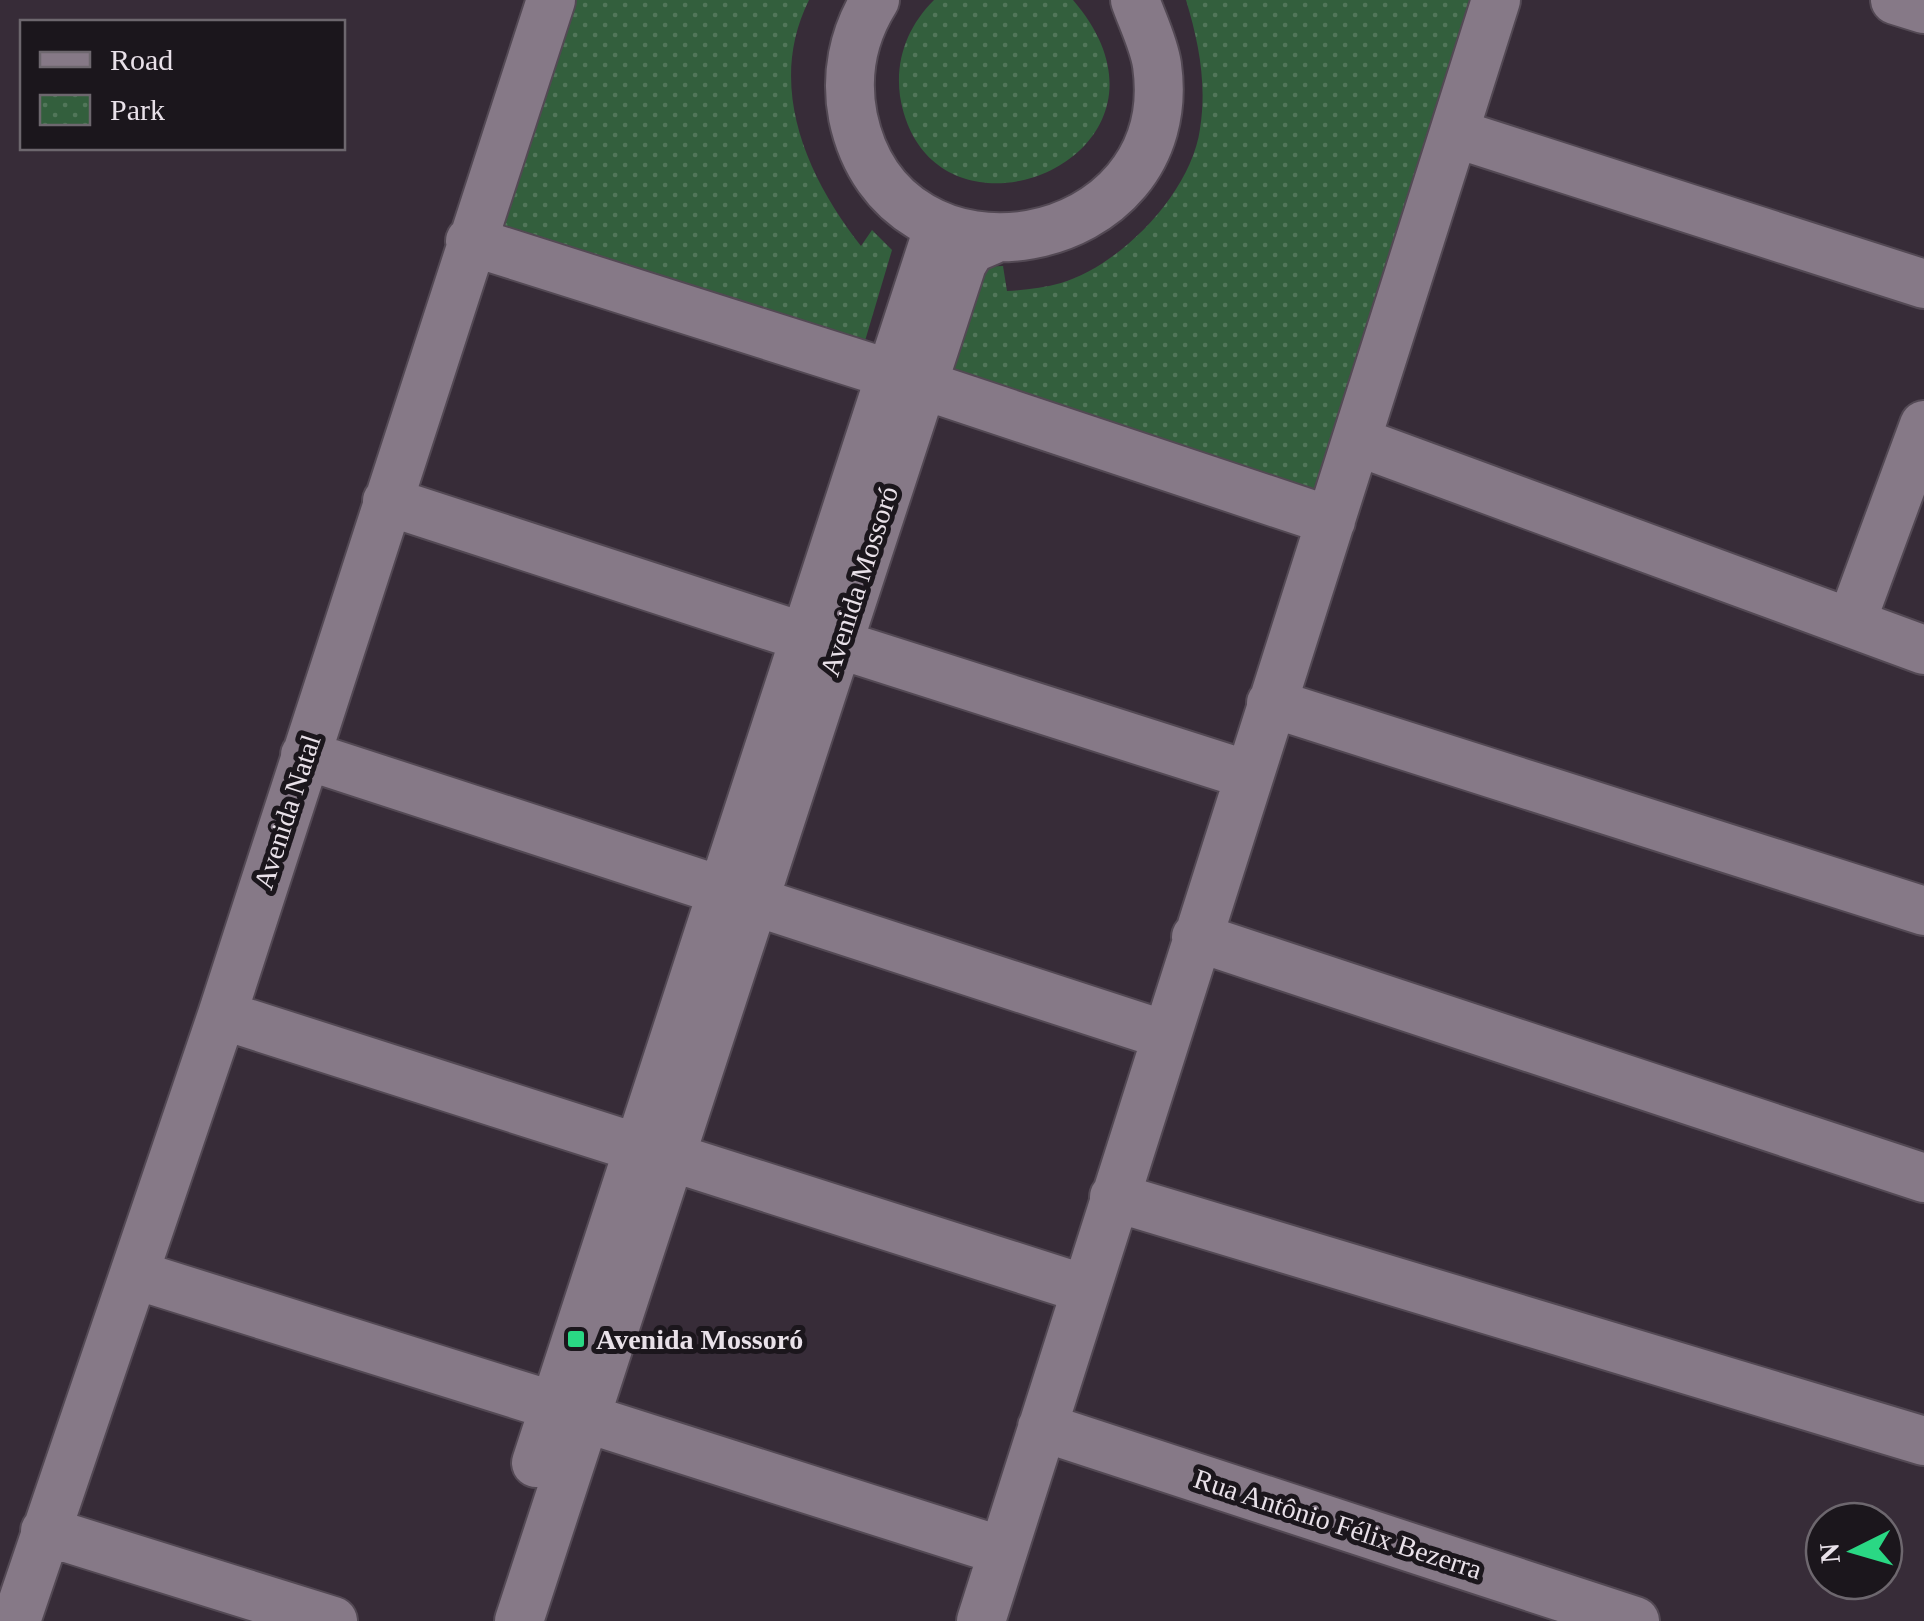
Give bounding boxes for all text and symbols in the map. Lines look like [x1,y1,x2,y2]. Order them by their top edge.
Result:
legend [20,20,345,150]
text: Road [110,43,173,76]
text: Park [110,93,165,126]
street label: Avenida Mossoró [814,482,904,680]
street label: Avenida Natal [247,731,327,893]
place label: Avenida Mossoró [596,1324,803,1355]
marker: Avenida Mossoró [565,1328,587,1350]
street label: Rua Antônio Félix Bezerra [1190,1463,1486,1585]
north arrow [1804,1501,1904,1601]
text: N [1813,1542,1846,1565]

